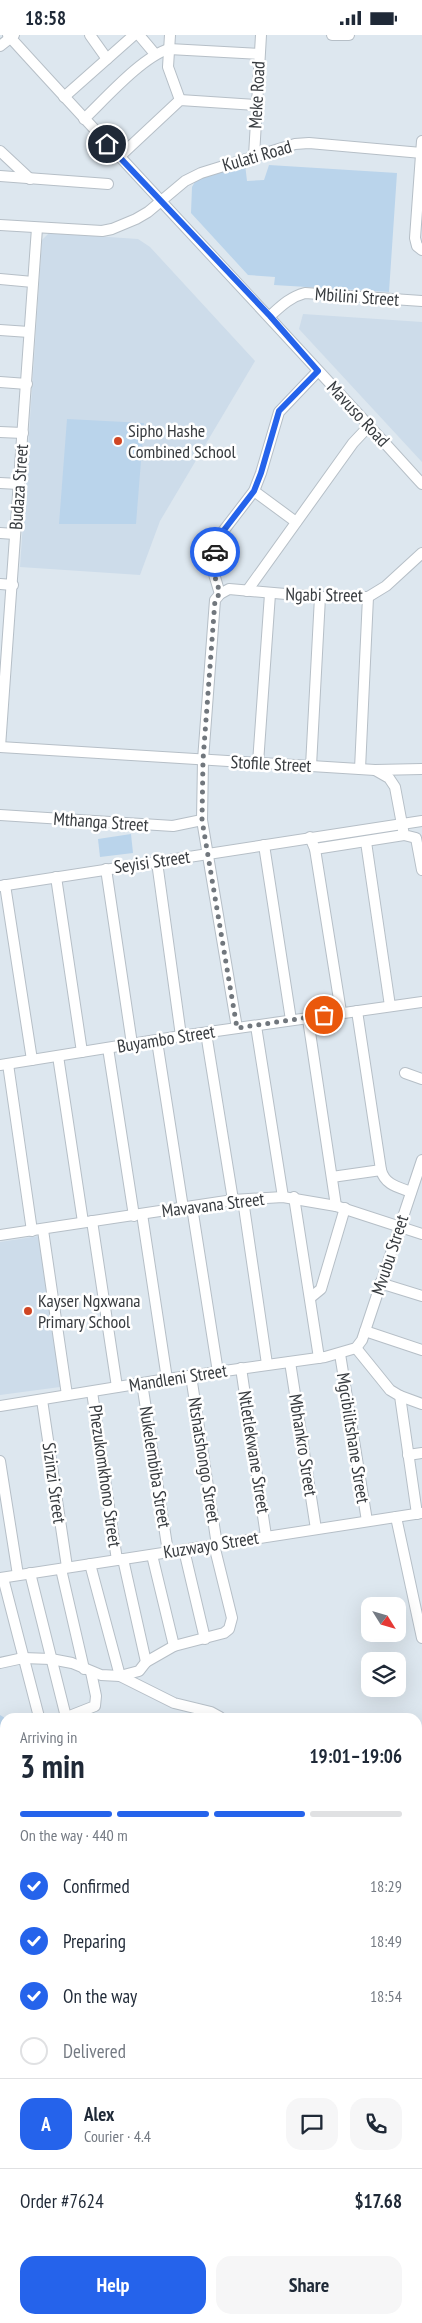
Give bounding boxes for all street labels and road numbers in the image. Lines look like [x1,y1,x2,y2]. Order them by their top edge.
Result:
street label: Meke Road [243,61,270,129]
street label: Kulati Road [220,135,294,176]
street label: Mbilini Street [314,282,400,311]
street label: Mavuso Road [322,376,395,451]
street label: Budaza Street [4,443,33,531]
street label: Ngabi Street [285,582,363,607]
street label: Stofile Street [230,750,312,777]
street label: Mthanga Street [53,807,150,836]
street label: Seyisi Street [112,845,191,878]
street label: Buyambo Street [115,1019,216,1058]
street label: Mavavana Street [160,1187,266,1222]
street label: Mvubu Street [366,1212,413,1298]
street label: Mandleni Street [127,1358,229,1397]
street label: Mgcibilitshane Street [332,1371,375,1505]
street label: Ntletlekwane Street [233,1389,276,1515]
street label: Mbhankro Street [284,1392,323,1498]
street label: Ntshatshongo Street [183,1395,226,1525]
street label: Phezukomkhono Street [84,1403,127,1549]
street label: Nukelembiba Street [135,1404,176,1529]
street label: Sizinzi Street [37,1441,72,1525]
street label: Kuzwayo Street [162,1526,260,1563]

